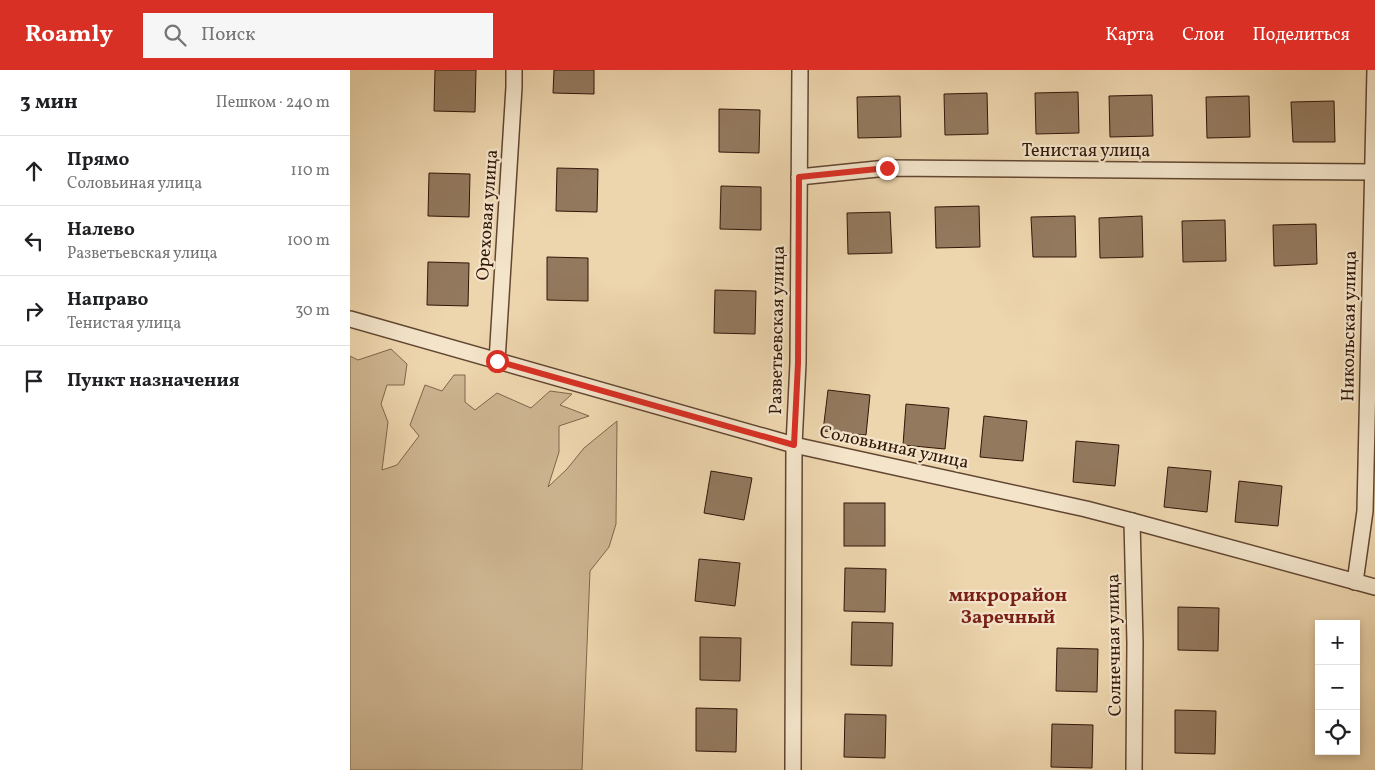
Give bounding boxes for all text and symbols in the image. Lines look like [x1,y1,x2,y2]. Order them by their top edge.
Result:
search box [143,13,493,58]
text: Roamly [25,18,113,52]
icon: search [161,21,189,49]
text: Поиск [201,22,255,48]
text: Карта [1106,23,1154,48]
text: Слои [1182,23,1224,48]
text: Поделиться [1252,23,1350,48]
text: 3 мин [20,88,78,117]
text: Пешком · 240 m [216,92,330,114]
street label: Тенистая улица [1022,139,1150,164]
text: Прямо [67,147,129,173]
street label: Ореховая улица [471,149,505,281]
icon: ahead [20,157,48,185]
route end [876,157,899,180]
text: 110 m [291,160,330,182]
text: Соловьиная улица [67,173,202,195]
text: Налево [67,217,135,243]
icon: left [20,227,48,255]
text: 100 m [287,230,330,252]
text: Разветьевская улица [67,243,218,265]
street label: Разветьевская улица [764,245,792,415]
street label: Никольская улица [1336,250,1364,402]
text: Направо [67,287,149,313]
icon: right [20,297,48,325]
text: 30 m [295,300,330,322]
text: Тенистая улица [67,313,181,335]
route start [486,350,509,373]
icon: arrive [20,367,48,395]
text: Пункт назначения [67,368,240,394]
street label: Соловьиная улица [817,420,971,476]
street label: Солнечная улица [1101,573,1129,717]
district label: микрорайон Заречный [949,583,1067,631]
map controls [1315,620,1360,755]
button: + [1315,620,1360,665]
button: − [1315,665,1360,710]
button: locate [1315,710,1360,755]

